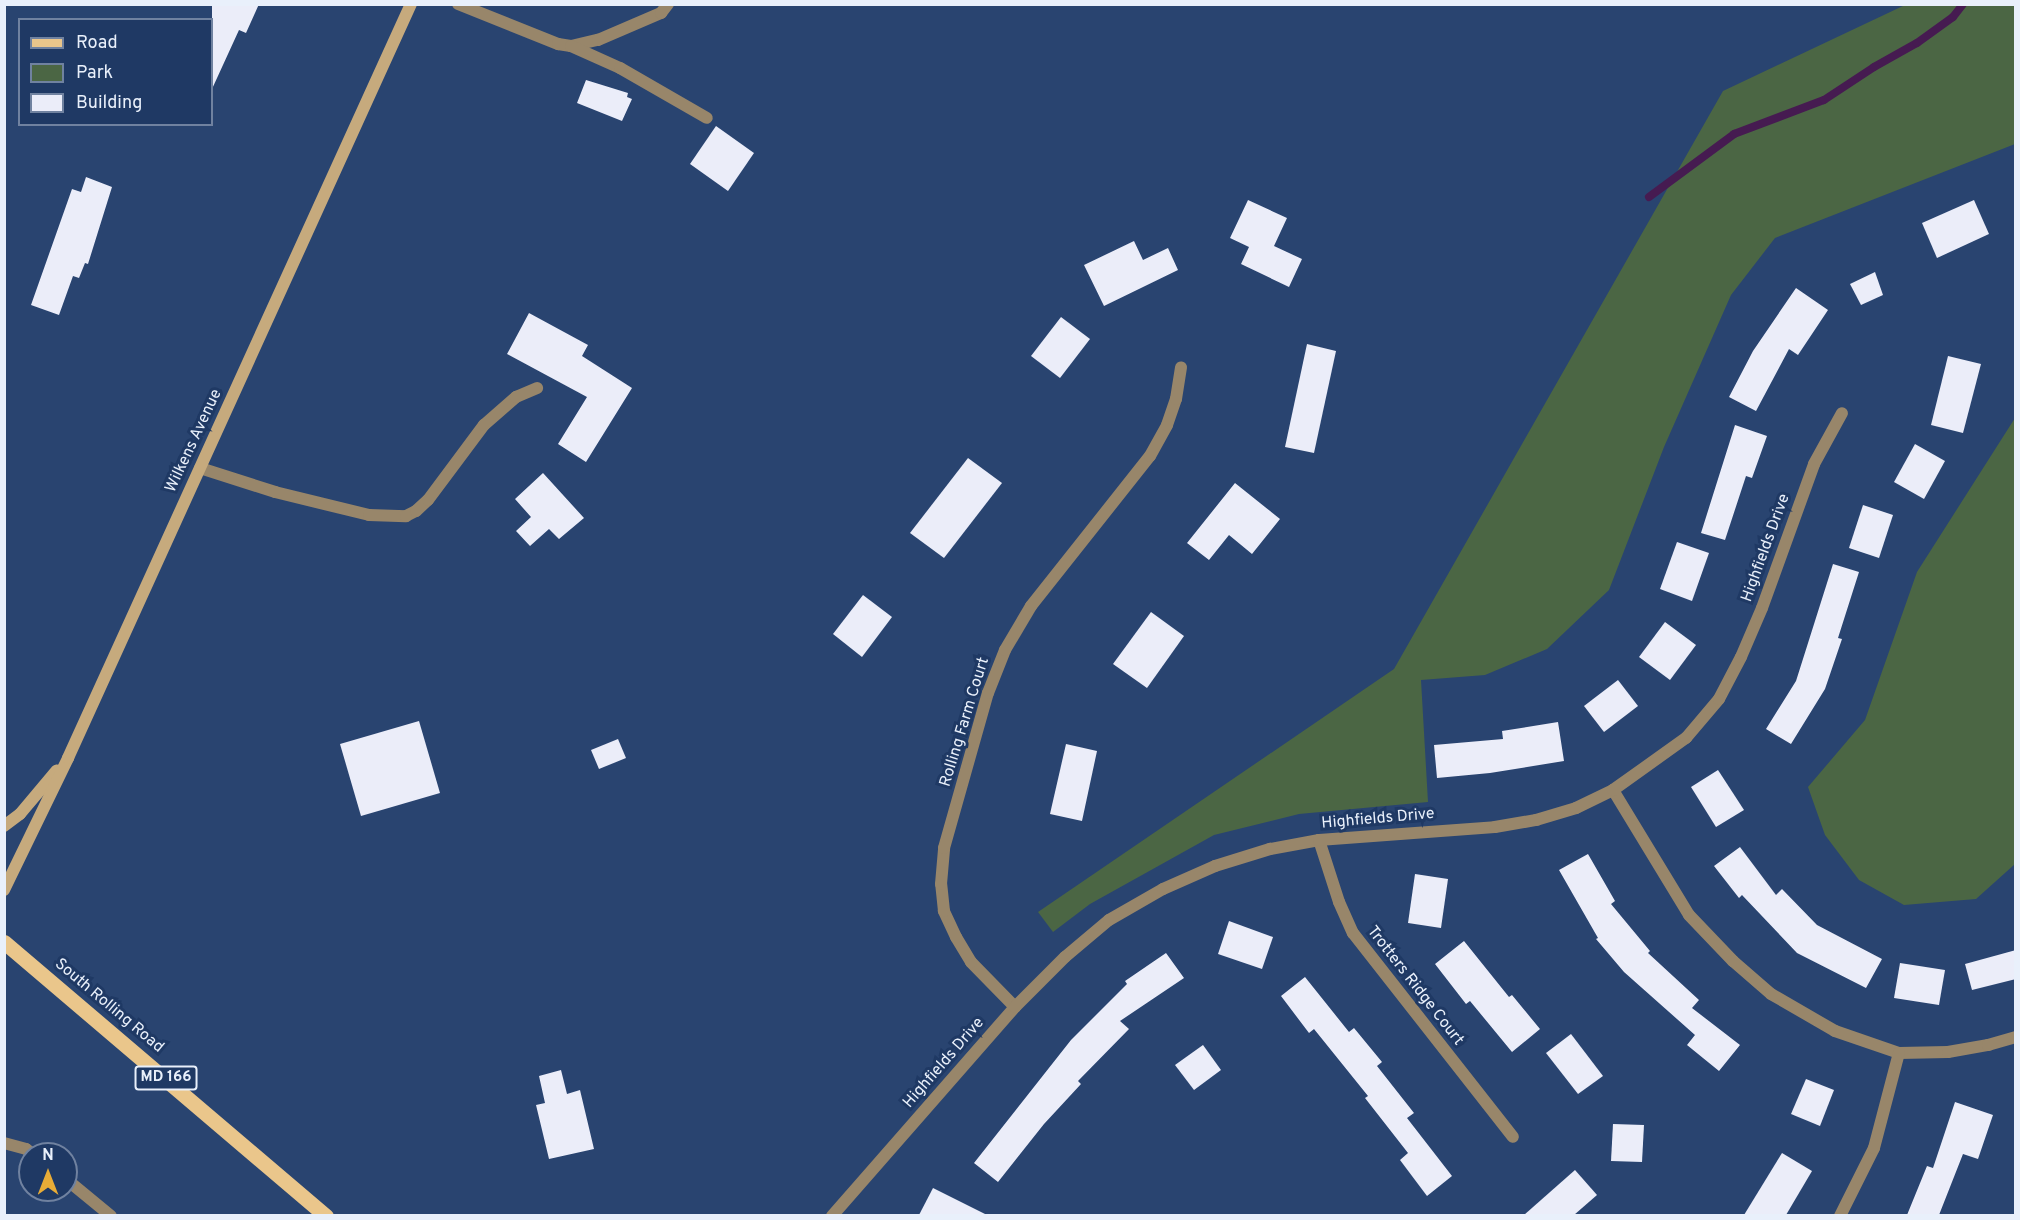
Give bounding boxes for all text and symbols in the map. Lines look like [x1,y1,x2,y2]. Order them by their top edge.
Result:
legend [18,18,213,126]
text: Road [76,32,118,55]
text: Park [76,62,113,85]
text: Building [76,92,142,115]
street label: Wilkens Avenue [162,386,226,496]
street label: Highfields Drive [1738,491,1794,605]
street label: Rolling Farm Court [936,655,994,789]
street label: Highfields Drive [1321,804,1435,834]
street label: Trotters Ridge Court [1362,922,1468,1050]
street label: South Rolling Road [51,955,167,1057]
street label: Highfields Drive [899,1014,989,1112]
road number: MD 166 [134,1066,198,1090]
north arrow [18,1142,78,1202]
text: N [42,1146,54,1166]

